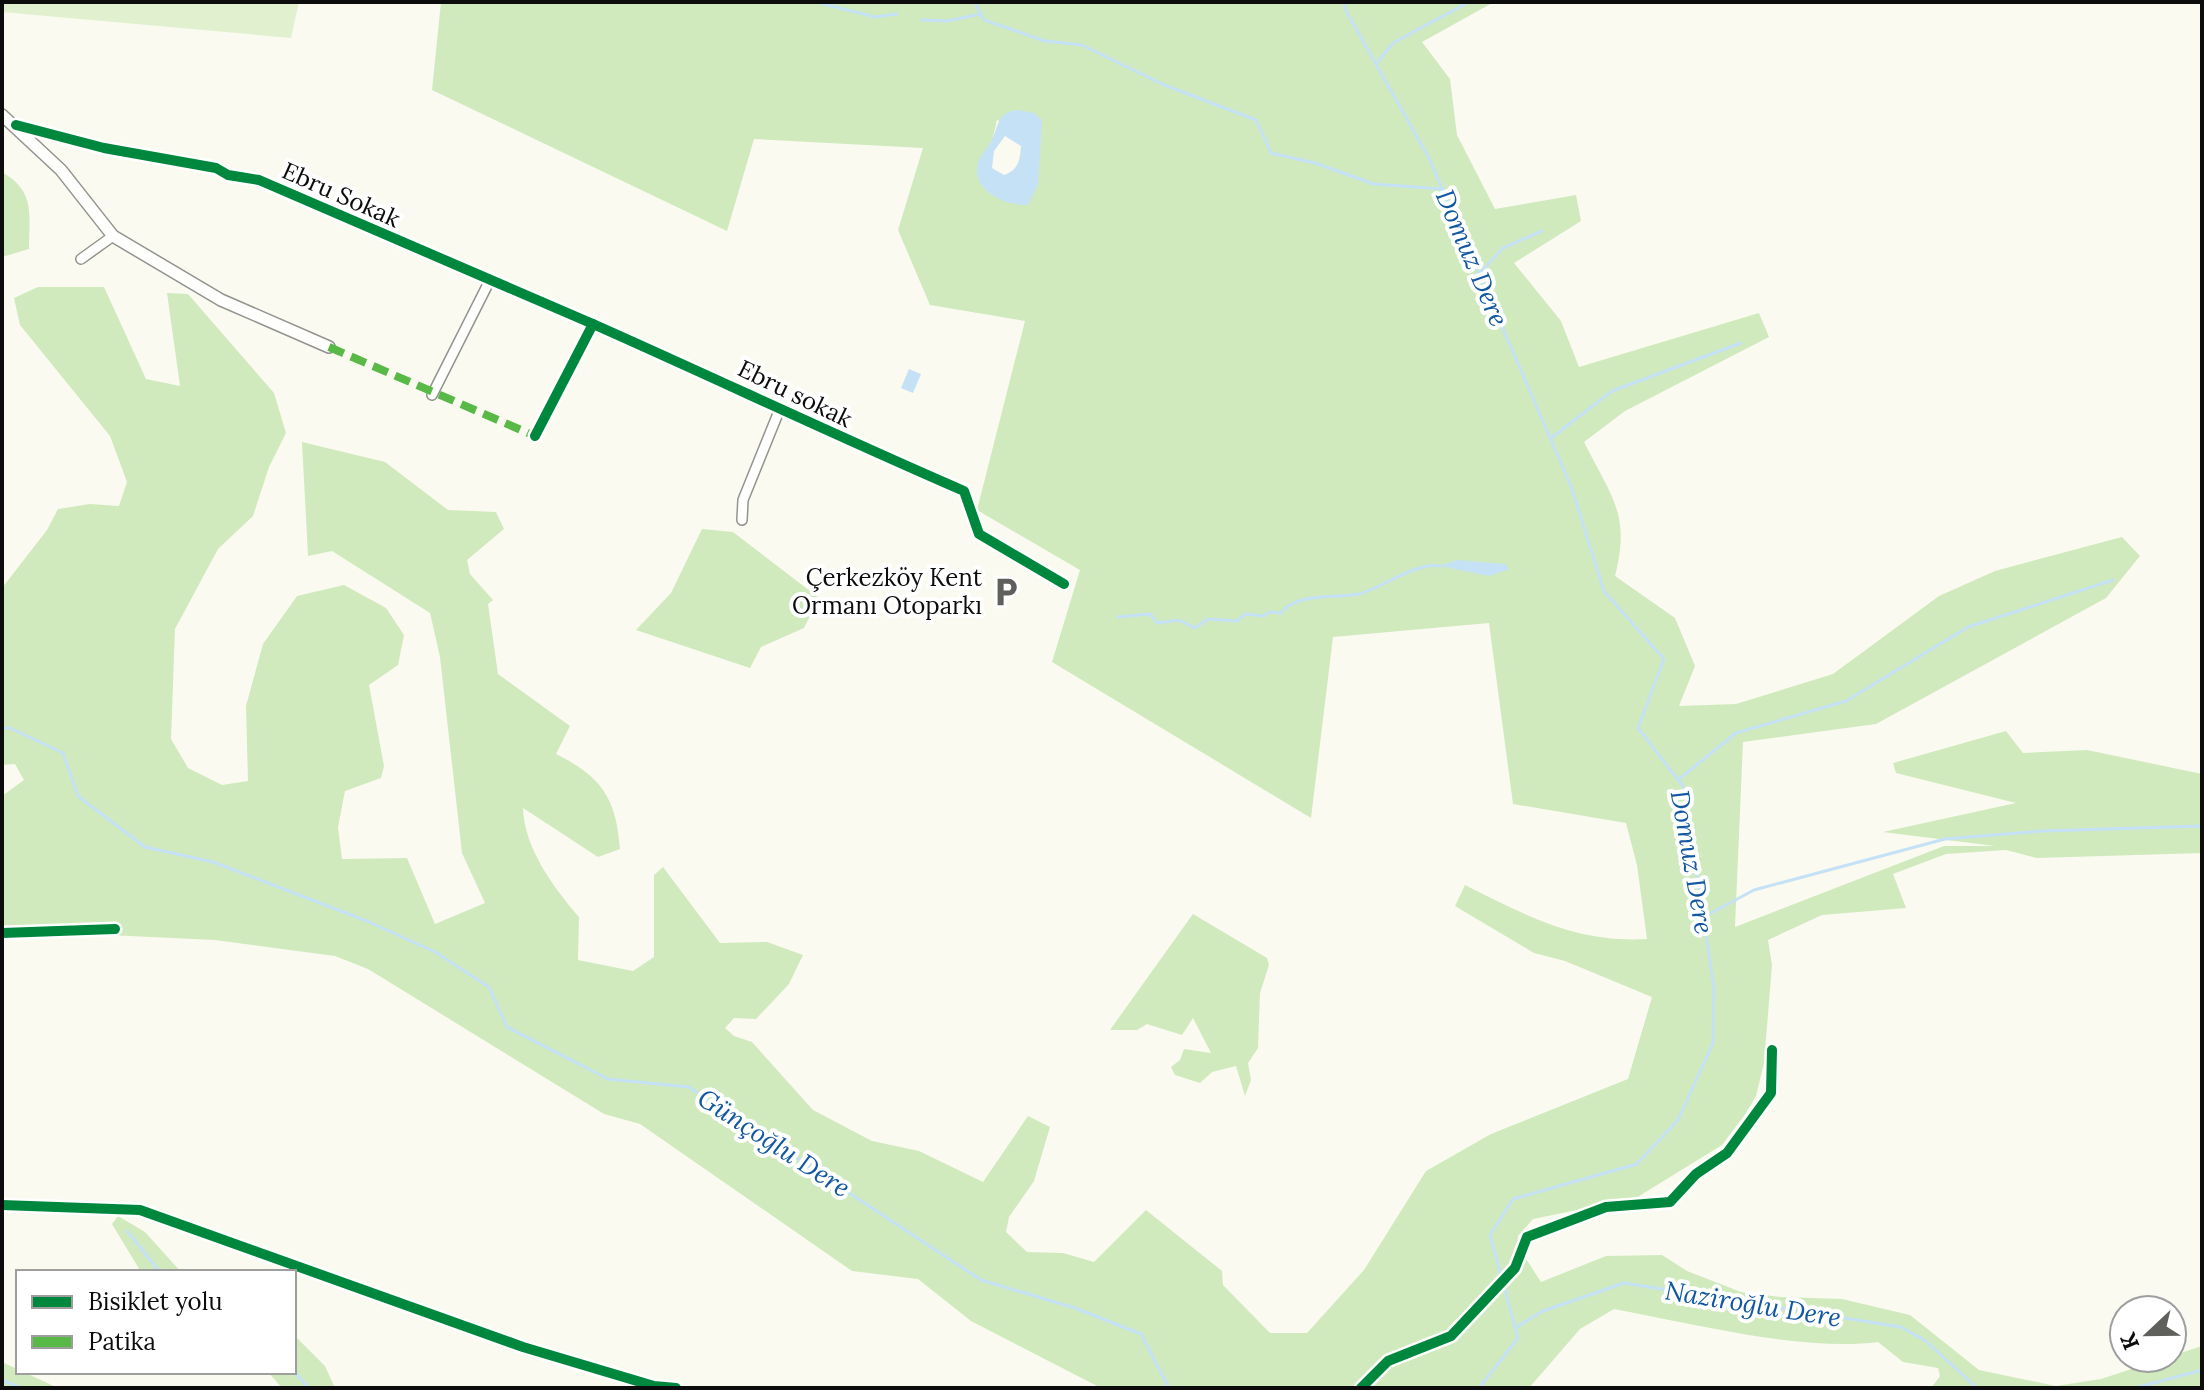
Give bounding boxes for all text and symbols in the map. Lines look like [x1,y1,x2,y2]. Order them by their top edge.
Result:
street label: Ebru Sokak [277,155,405,234]
water label: Domuz Dere [1429,184,1516,331]
street label: Ebru sokak [733,353,857,435]
place label: Çerkezköy Kent Ormanı Otoparkı [792,562,983,621]
parking icon: Çerkezköy Kent Ormanı Otoparkı [989,575,1023,609]
water label: Domuz Dere [1664,787,1721,936]
water label: Günçoğlu Dere [692,1081,857,1204]
legend [16,1270,296,1374]
water label: Naziroğlu Dere [1663,1273,1844,1334]
text: Bisiklet yolu [88,1286,223,1317]
north arrow [2108,1294,2188,1374]
text: Patika [88,1326,156,1357]
text: K [2113,1329,2145,1354]

